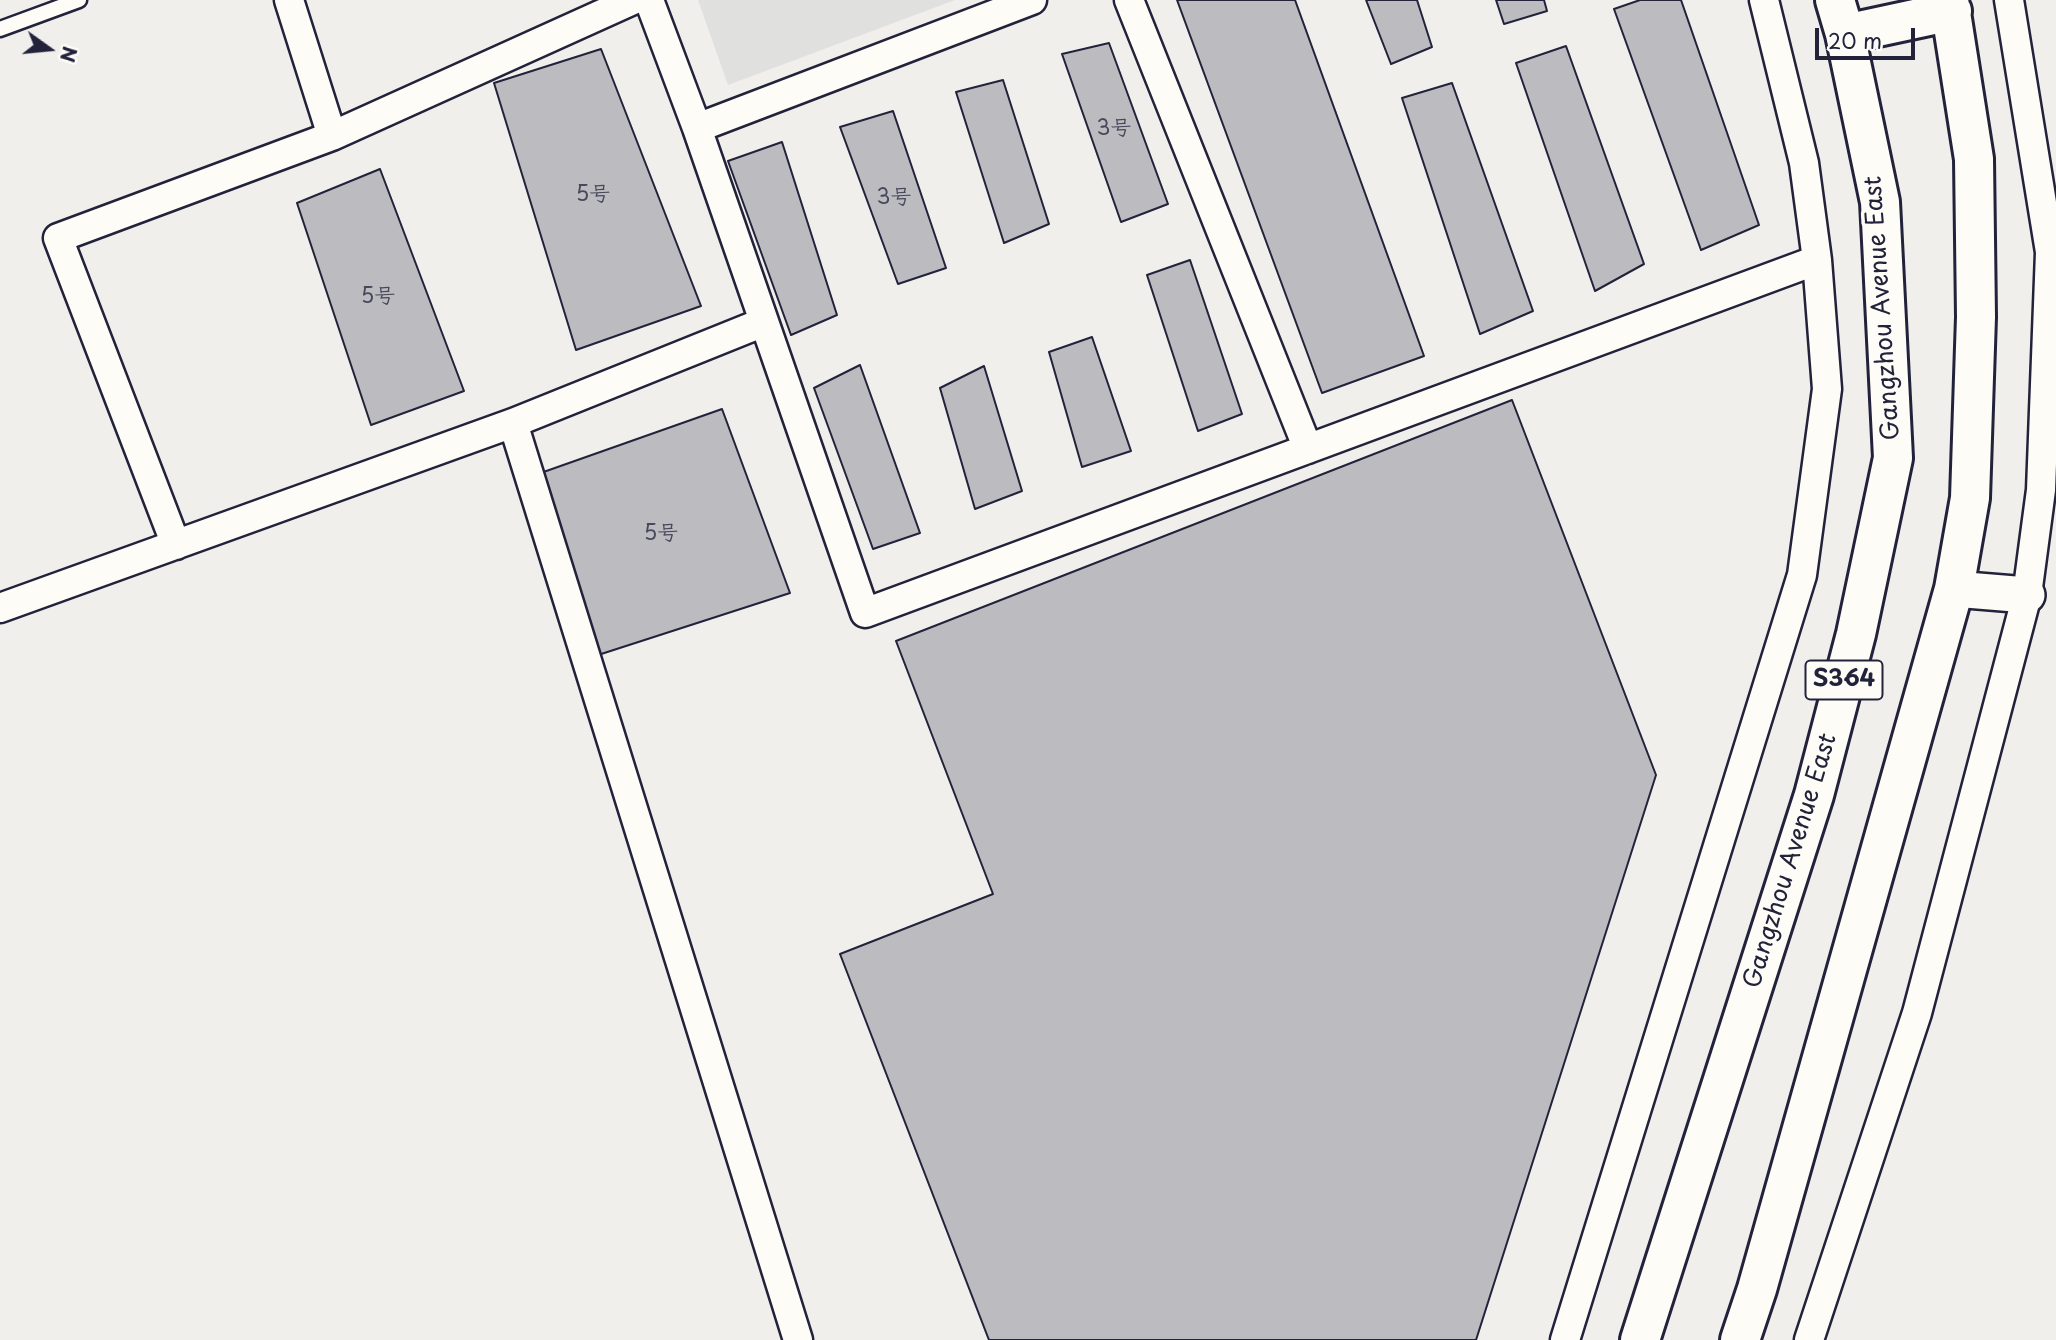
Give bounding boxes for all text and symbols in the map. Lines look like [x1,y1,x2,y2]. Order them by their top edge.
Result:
north arrow [14,14,84,84]
scale bar [1818,14,1918,58]
text: 20 m [1828,24,1882,56]
text: N [54,44,85,65]
house number: 3号 [1097,116,1131,142]
street label: Gangzhou Avenue East [1859,175,1907,441]
house number: 5号 [576,182,610,208]
house number: 3号 [877,185,911,211]
house number: 5号 [361,284,395,310]
house number: 5号 [644,521,678,547]
road number: S364 [1806,660,1882,700]
street label: Gangzhou Avenue East [1739,730,1843,992]

